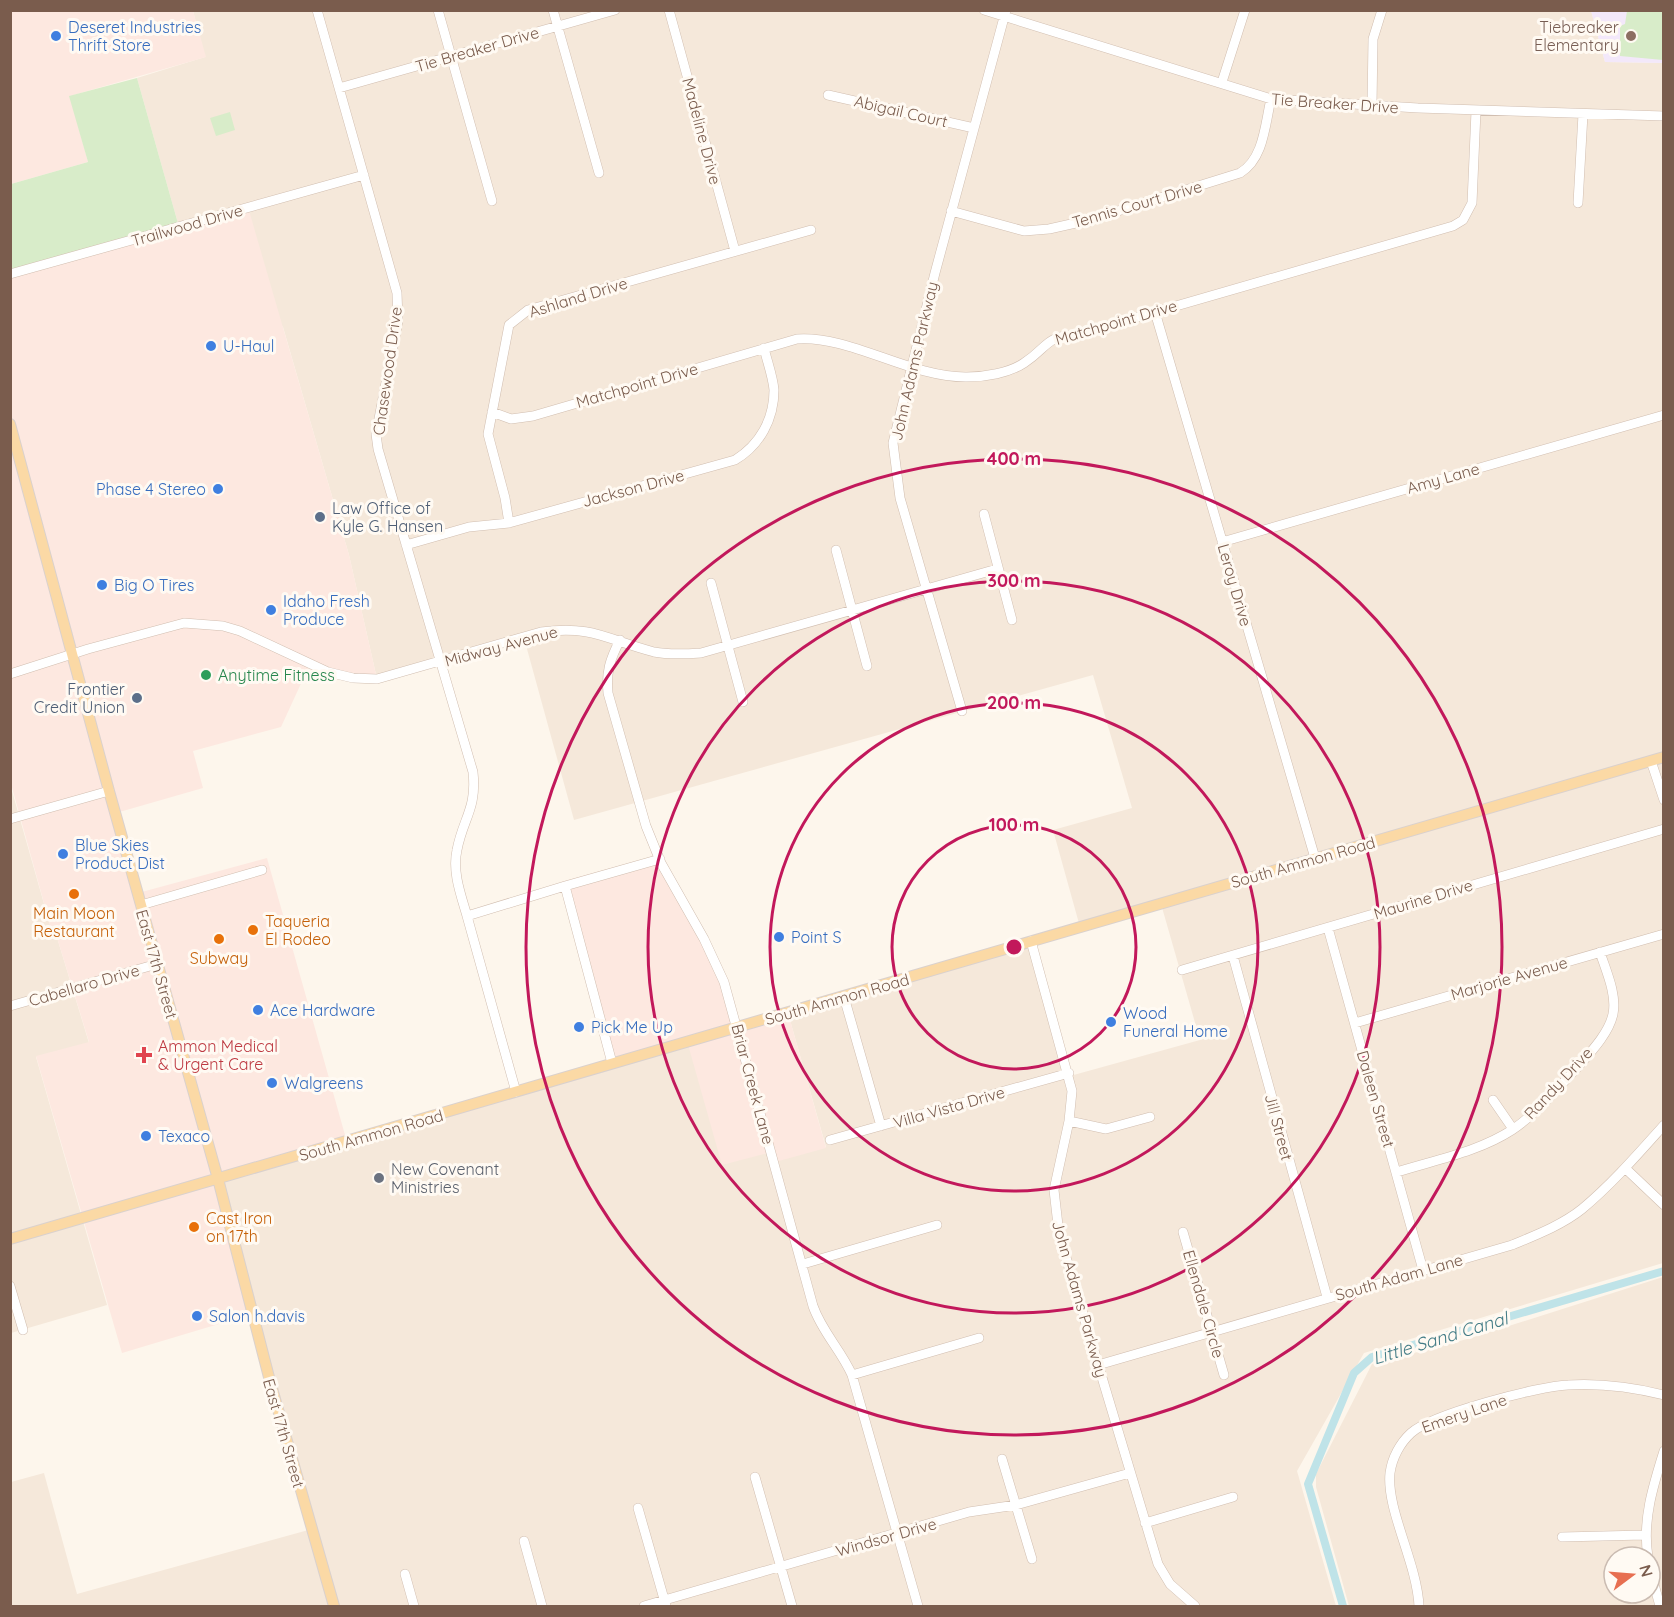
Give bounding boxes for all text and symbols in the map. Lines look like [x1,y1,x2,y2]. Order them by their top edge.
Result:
place label: Deseret Industries Thrift Store [68,17,201,55]
place label: Tiebreaker Elementary [1534,17,1619,55]
street label: Tie Breaker Drive [413,22,541,76]
marker: Deseret Industries Thrift Store [49,29,63,43]
marker: Tiebreaker Elementary [1624,29,1638,43]
street label: Madeline Drive [678,75,726,187]
street label: Tie Breaker Drive [1271,89,1399,117]
street label: Abigail Court [852,91,950,131]
street label: Tennis Court Drive [1070,176,1204,232]
street label: Trailwood Drive [129,200,245,250]
street label: Ashland Drive [526,273,630,321]
street label: John Adams Parkway [886,280,942,442]
street label: Matchpoint Drive [1053,295,1179,349]
street label: Chasewood Drive [368,305,406,437]
place label: U-Haul [223,336,275,356]
marker: U-Haul [204,339,218,353]
street label: Matchpoint Drive [574,358,700,412]
text: 400 m [987,447,1041,470]
street label: Amy Lane [1404,458,1482,498]
street label: Jackson Drive [580,465,686,511]
place label: Phase 4 Stereo [96,479,206,499]
marker: Phase 4 Stereo [211,482,225,496]
place label: Law Office of Kyle G. Hansen [332,498,443,536]
marker: Law Office of Kyle G. Hansen [313,510,327,524]
street label: Leroy Drive [1214,541,1256,629]
text: 300 m [987,569,1041,592]
place label: Big O Tires [114,575,194,595]
marker: Big O Tires [95,578,109,592]
place label: Idaho Fresh Produce [283,591,370,629]
marker: Idaho Fresh Produce [264,603,278,617]
street label: Midway Avenue [442,621,560,671]
place label: Anytime Fitness [218,665,335,685]
marker: Anytime Fitness [199,668,213,682]
place label: Frontier Credit Union [34,679,125,717]
marker: Frontier Credit Union [130,691,144,705]
text: 200 m [987,691,1041,714]
text: 100 m [989,813,1039,836]
street label: South Ammon Road [1229,832,1377,892]
place label: Blue Skies Product Dist [75,835,165,873]
marker: Blue Skies Product Dist [56,847,70,861]
street label: Maurine Drive [1371,874,1475,924]
marker: Main Moon Restaurant [67,887,81,901]
place label: Main Moon Restaurant [33,903,115,941]
street label: East 17th Street [132,907,182,1021]
place label: Taqueria El Rodeo [265,911,331,949]
marker: Taqueria El Rodeo [246,923,260,937]
place label: Point S [791,927,842,947]
marker: Point S [772,930,786,944]
marker: Subway [212,932,226,946]
centre of rings [1004,937,1024,957]
place label: Subway [190,948,248,968]
street label: Marjorie Avenue [1448,952,1570,1004]
street label: Cabellaro Drive [26,960,142,1010]
street label: South Ammon Road [763,969,911,1029]
place label: Ace Hardware [270,1000,375,1020]
marker: Ace Hardware [251,1003,265,1017]
place label: Wood Funeral Home [1123,1003,1228,1041]
marker: Wood Funeral Home [1104,1015,1118,1029]
place label: Pick Me Up [591,1017,673,1037]
marker: Pick Me Up [572,1020,586,1034]
street label: Briar Creek Lane [727,1022,779,1146]
place label: Ammon Medical & Urgent Care [158,1036,278,1074]
street label: Randy Drive [1520,1043,1596,1123]
marker: Ammon Medical & Urgent Care [135,1046,153,1064]
street label: Daleen Street [1353,1048,1399,1150]
place label: Walgreens [284,1073,363,1093]
marker: Walgreens [265,1076,279,1090]
street label: Villa Vista Drive [891,1082,1007,1132]
street label: Jill Street [1261,1092,1297,1162]
street label: South Ammon Road [297,1105,445,1165]
place label: Texaco [158,1126,210,1146]
marker: Texaco [139,1129,153,1143]
place label: New Covenant Ministries [391,1159,499,1197]
marker: New Covenant Ministries [372,1171,386,1185]
place label: Cast Iron on 17th [206,1208,272,1246]
street label: John Adams Parkway [1048,1218,1112,1380]
marker: Cast Iron on 17th [187,1220,201,1234]
street label: Ellendale Circle [1179,1248,1229,1360]
street label: South Adam Lane [1333,1249,1465,1305]
place label: Salon h.davis [209,1306,305,1326]
water label: Little Sand Canal [1370,1306,1512,1369]
marker: Salon h.davis [190,1309,204,1323]
street label: East 17th Street [259,1376,309,1490]
street label: Emery Lane [1419,1389,1509,1437]
street label: Windsor Drive [833,1513,939,1561]
north arrow [1602,1545,1662,1605]
text: N [1635,1562,1658,1579]

